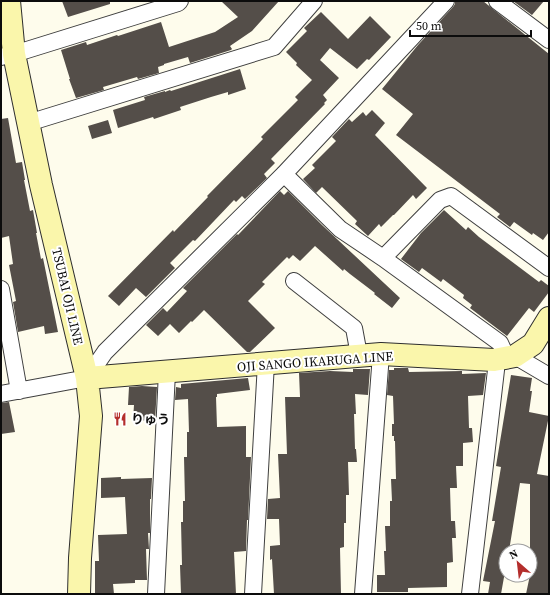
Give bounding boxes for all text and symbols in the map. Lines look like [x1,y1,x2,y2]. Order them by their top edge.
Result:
scale bar [410,12,531,38]
text: 50 m [416,18,442,34]
street label: TSUBAI OJI LINE [48,246,87,346]
street label: OJI SANGO IKARUGA LINE [236,348,394,375]
restaurant icon: りゅう [112,411,128,427]
place label: りゅう [131,411,170,428]
north arrow [498,543,538,583]
text: N [506,546,521,563]

